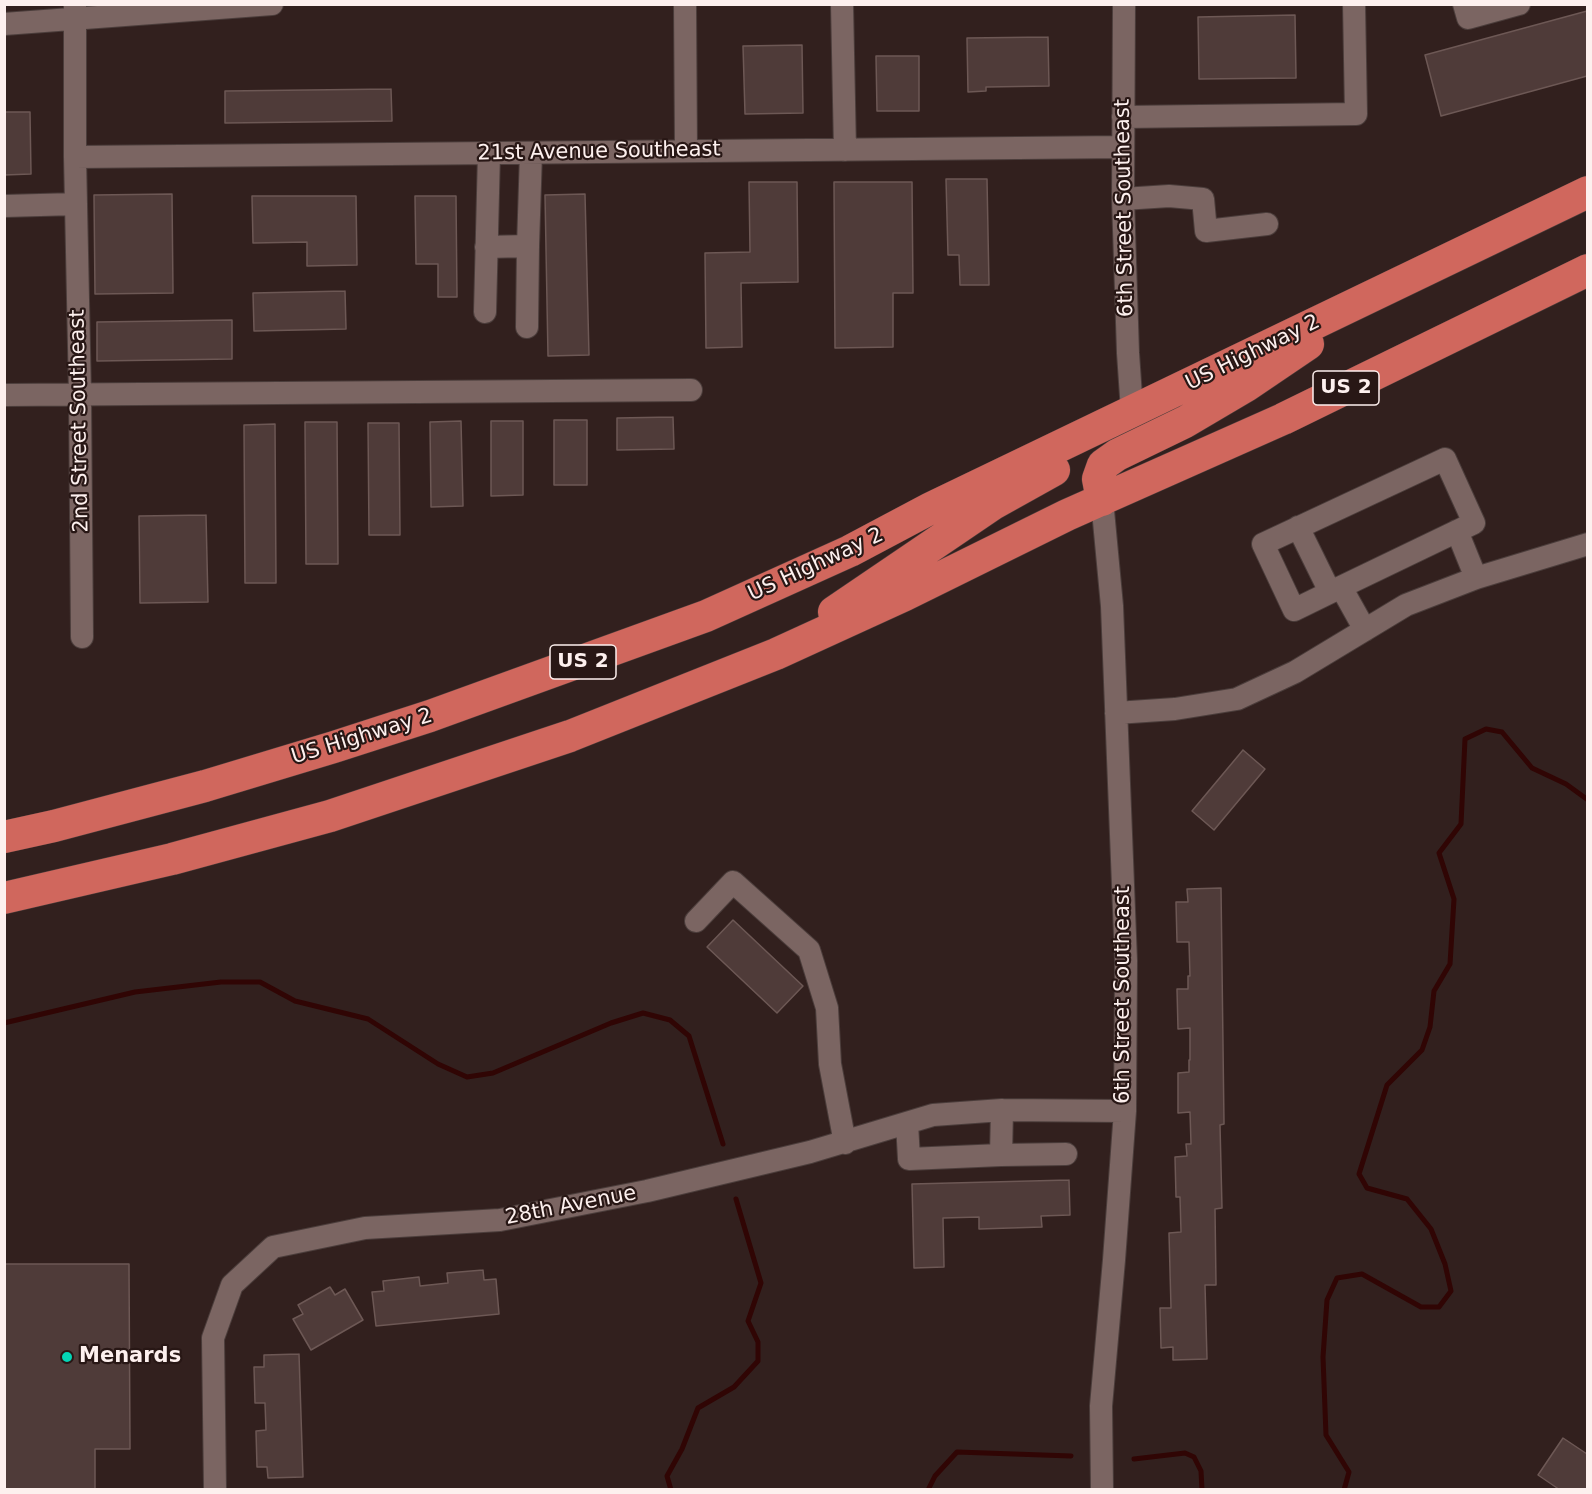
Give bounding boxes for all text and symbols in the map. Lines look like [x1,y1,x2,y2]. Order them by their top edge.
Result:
street label: 6th Street Southeast [1110,99,1140,317]
street label: 21st Avenue Southeast [477,137,721,167]
street label: 2nd Street Southeast [65,309,95,533]
street label: US Highway 2 [1182,310,1324,396]
road number: US 2 [1313,371,1379,405]
street label: US Highway 2 [744,523,888,607]
road number: US 2 [550,645,616,679]
street label: US Highway 2 [288,704,436,770]
street label: 6th Street Southeast [1111,886,1137,1104]
street label: 28th Avenue [503,1181,639,1231]
place label: Menards [79,1344,181,1370]
marker: Menards [60,1350,74,1364]

